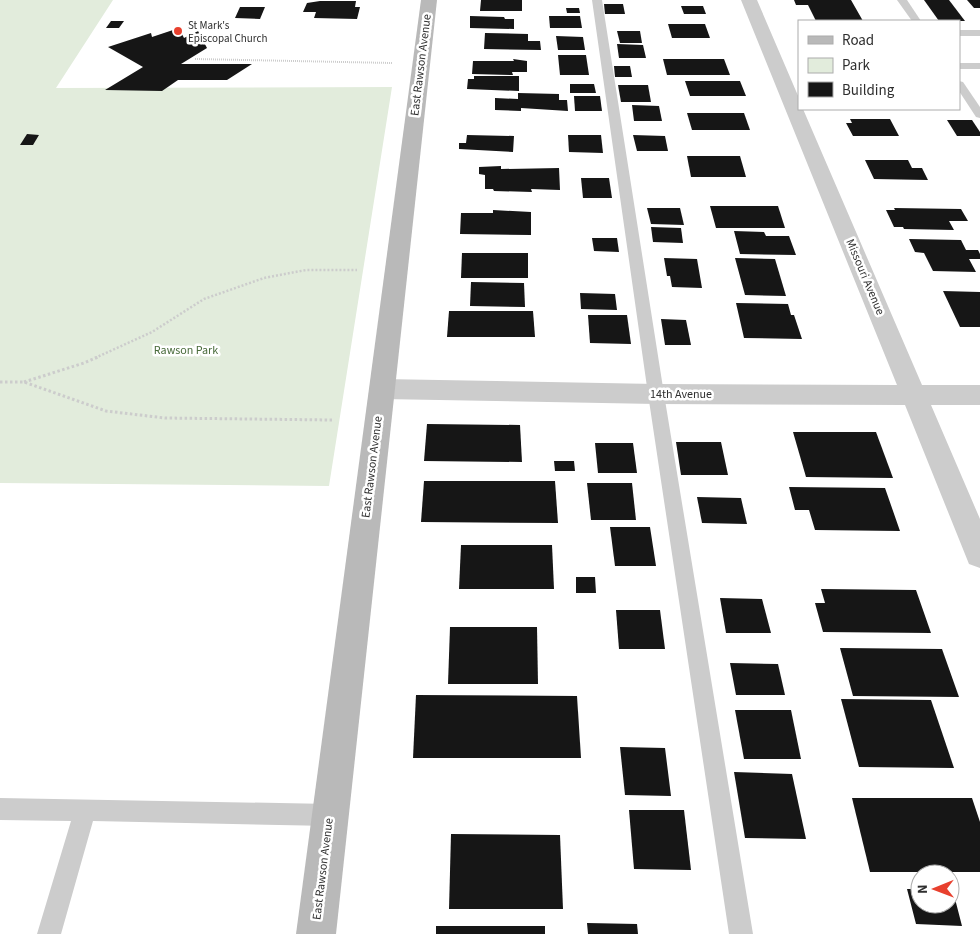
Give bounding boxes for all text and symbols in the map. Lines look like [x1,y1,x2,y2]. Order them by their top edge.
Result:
street label: East Rawson Avenue [406,13,436,117]
place label: St Mark's Episcopal Church [188,18,267,46]
legend [798,20,960,110]
marker: St Mark's Episcopal Church [172,25,184,37]
text: Road [842,30,874,51]
text: Park [842,55,871,76]
text: Building [842,80,895,101]
street label: Missouri Avenue [841,236,889,318]
park label: Rawson Park [154,342,218,359]
street label: 14th Avenue [650,386,712,403]
street label: East Rawson Avenue [357,415,387,519]
street label: East Rawson Avenue [308,817,338,921]
north arrow [910,864,960,914]
text: N [913,884,933,894]

